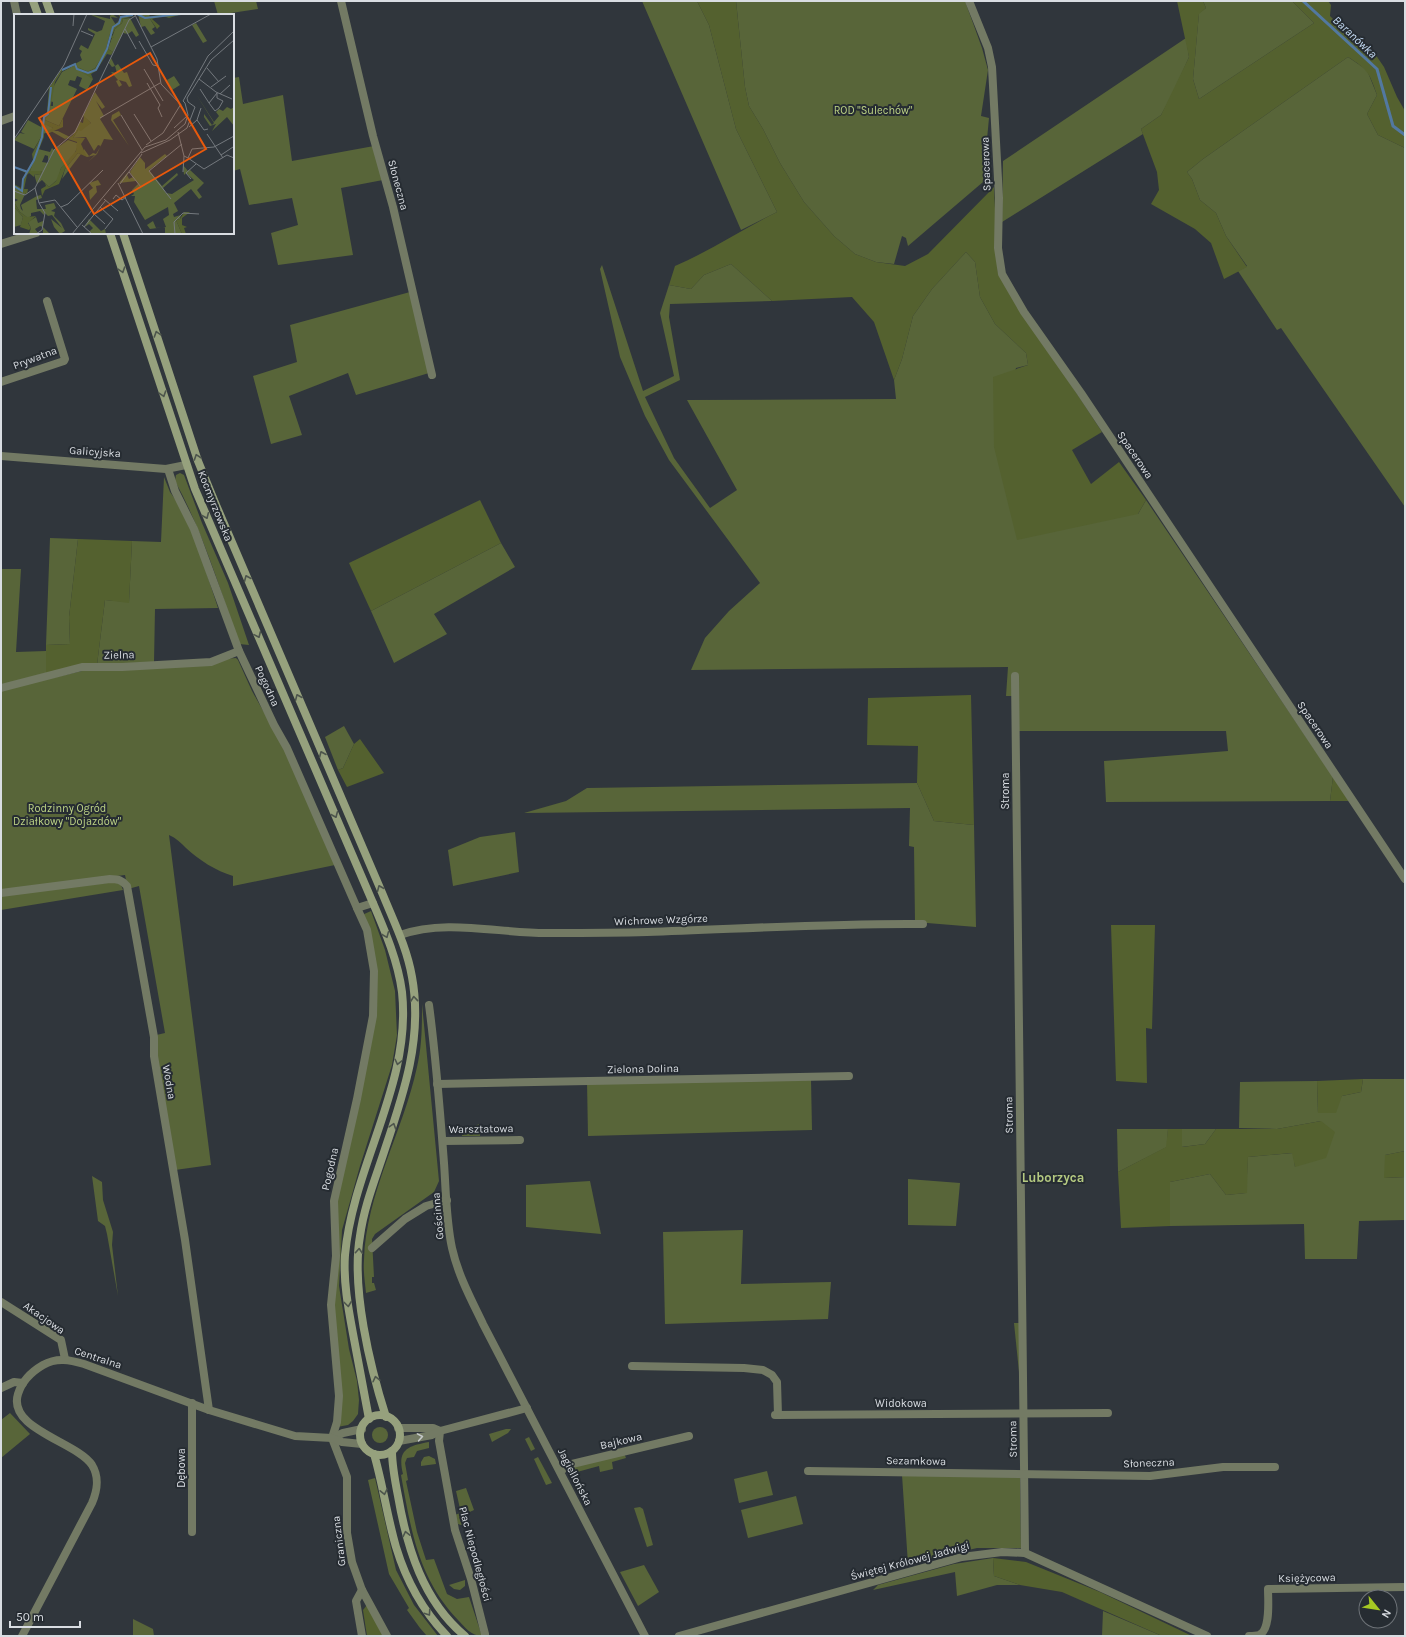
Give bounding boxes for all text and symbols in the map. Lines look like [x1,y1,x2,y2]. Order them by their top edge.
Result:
water label: Baranówka [1330,13,1380,61]
inset map [14,14,234,234]
park label: ROD "Sulechów" [834,104,913,117]
street label: Spacerowa [979,137,993,191]
street label: Słoneczna [385,158,411,212]
one-way arrow [117,266,126,273]
one-way arrow [153,331,161,338]
street label: Prywatna [11,344,59,372]
one-way arrow [158,390,166,397]
street label: Spacerowa [1114,429,1156,481]
street label: Galicyjska [69,444,121,460]
one-way arrow [194,454,202,461]
street label: Kocmyrzowska [195,469,235,543]
one-way arrow [201,512,209,519]
one-way arrow [244,574,252,582]
one-way arrow [253,632,261,639]
street label: Zielna [103,648,135,662]
street label: Pogodna [252,664,282,708]
one-way arrow [295,694,303,702]
street label: Spacerowa [1294,699,1336,751]
one-way arrow [319,750,327,758]
street label: Stroma [999,772,1012,810]
park label: Rodzinny Ogród Działkowy "Dojazdów" [13,802,122,828]
one-way arrow [330,811,338,819]
one-way arrow [377,885,385,892]
street label: Wichrowe Wzgórze [614,912,708,928]
one-way arrow [381,930,389,938]
one-way arrow [410,996,419,1002]
one-way arrow [395,1059,403,1065]
street label: Zielona Dolina [607,1062,679,1076]
street label: Wodna [160,1064,178,1100]
street label: Stroma [1002,1096,1016,1134]
street label: Warsztatowa [448,1122,514,1136]
one-way arrow [388,1123,396,1130]
street label: Pogodna [319,1146,341,1192]
district label: Luborzyca [1022,1170,1084,1185]
street label: Gościnna [429,1192,447,1240]
one-way arrow [354,1248,363,1254]
street label: Akacjowa [21,1299,67,1337]
one-way arrow [343,1300,352,1307]
street label: Centralna [73,1344,123,1372]
one-way arrow [372,1376,380,1383]
street label: Widokowa [875,1397,927,1410]
street label: Stroma [1006,1420,1020,1458]
street label: Bajkowa [599,1430,643,1452]
one-way arrow [417,1434,423,1442]
street label: Jagiellońska [555,1446,595,1508]
street label: Dębowa [175,1448,188,1488]
street label: Sezamkowa [886,1454,946,1468]
street label: Słoneczna [1123,1456,1175,1470]
one-way arrow [379,1489,387,1495]
street label: Plac Niepodległości [456,1505,494,1603]
street label: Graniczna [329,1515,349,1567]
one-way arrow [402,1531,410,1537]
street label: Świętej Królowej Jadwigi [849,1537,971,1583]
street label: Księżycowa [1278,1571,1336,1585]
north arrow [1358,1589,1398,1629]
scale bar [10,1603,80,1629]
text: N [1379,1607,1394,1620]
one-way arrow [423,1609,431,1616]
text: 50 m [16,1610,44,1624]

